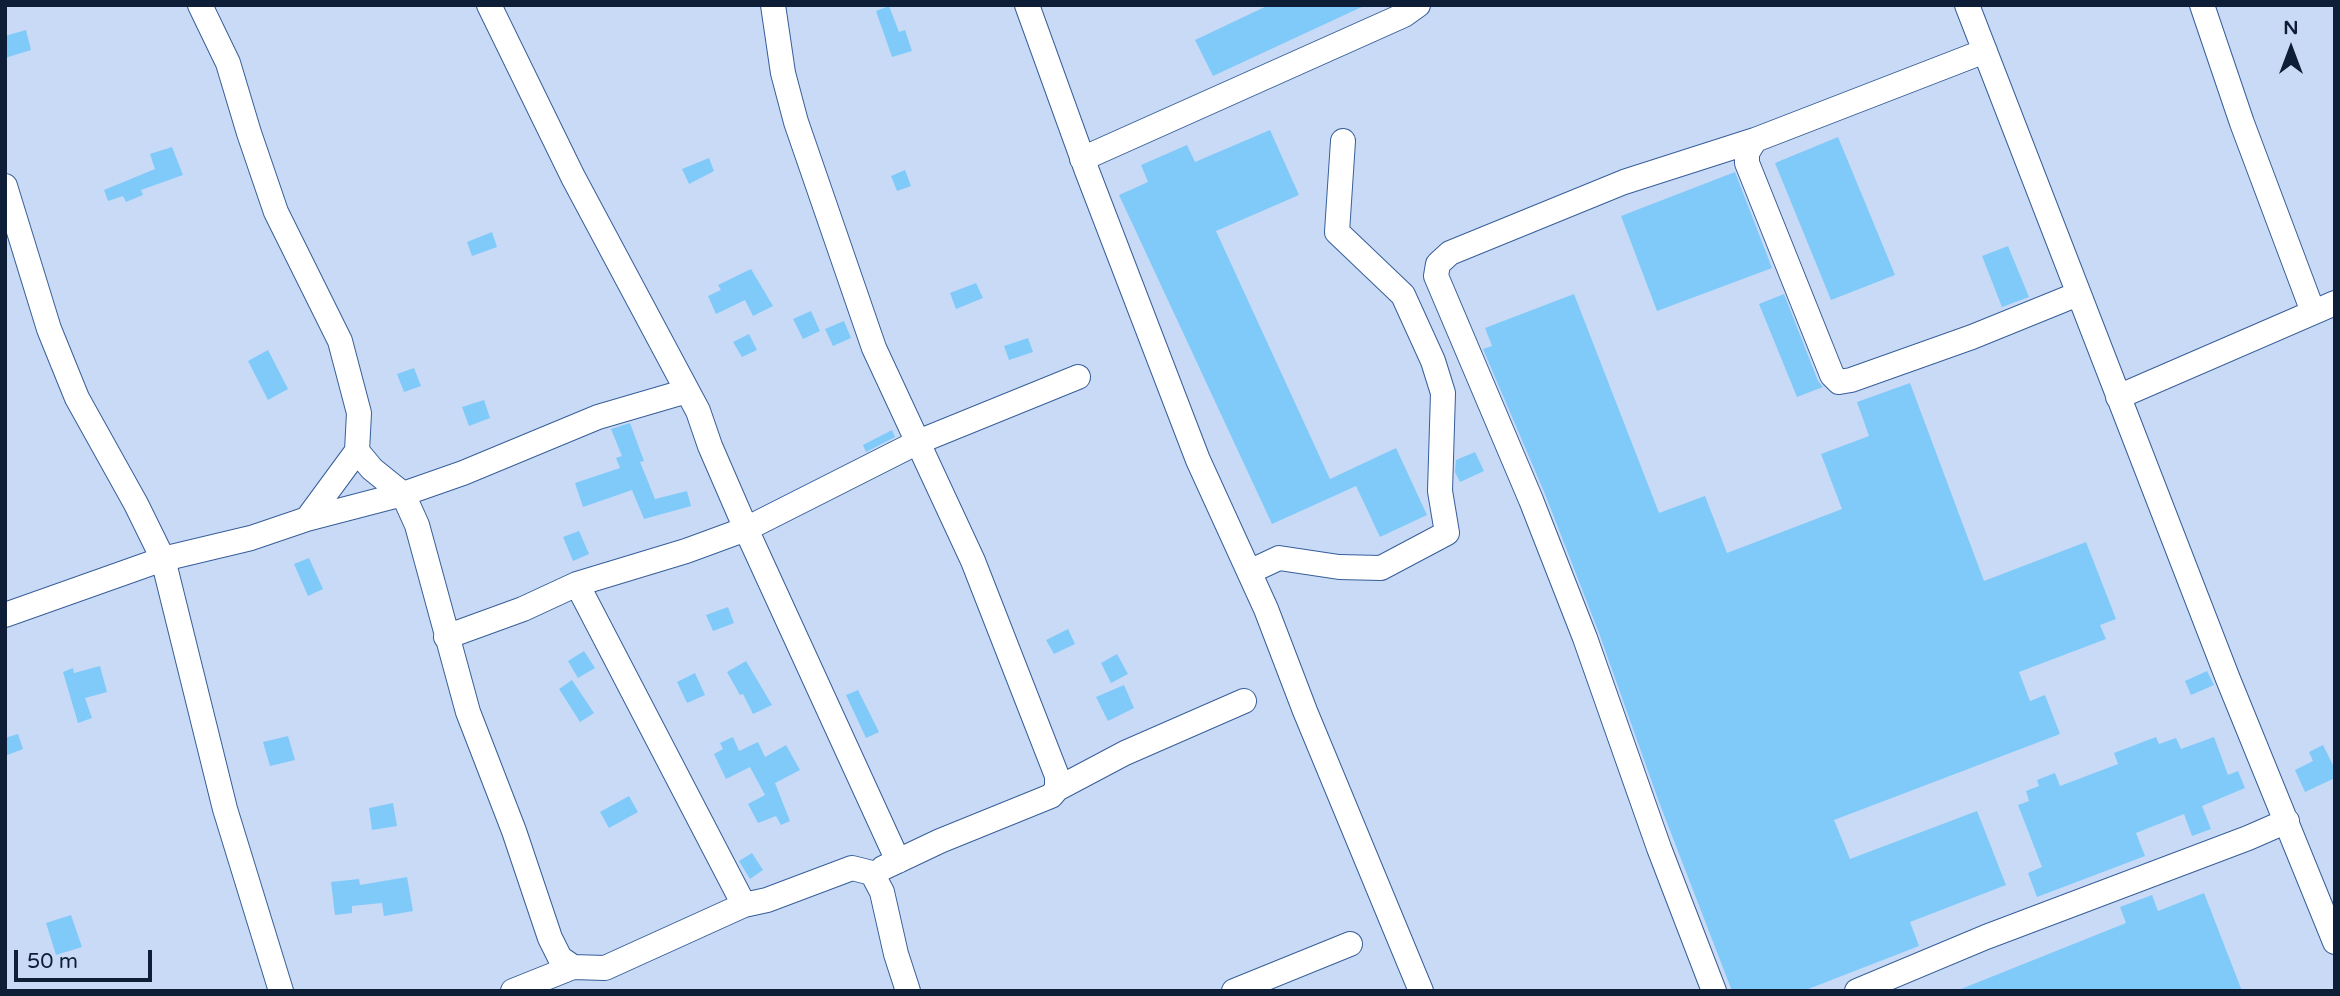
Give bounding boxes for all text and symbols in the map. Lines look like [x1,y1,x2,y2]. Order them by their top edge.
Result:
north arrow [2256,14,2326,84]
text: N [2283,17,2299,39]
scale bar [18,936,156,980]
text: 50 m [27,949,78,974]

